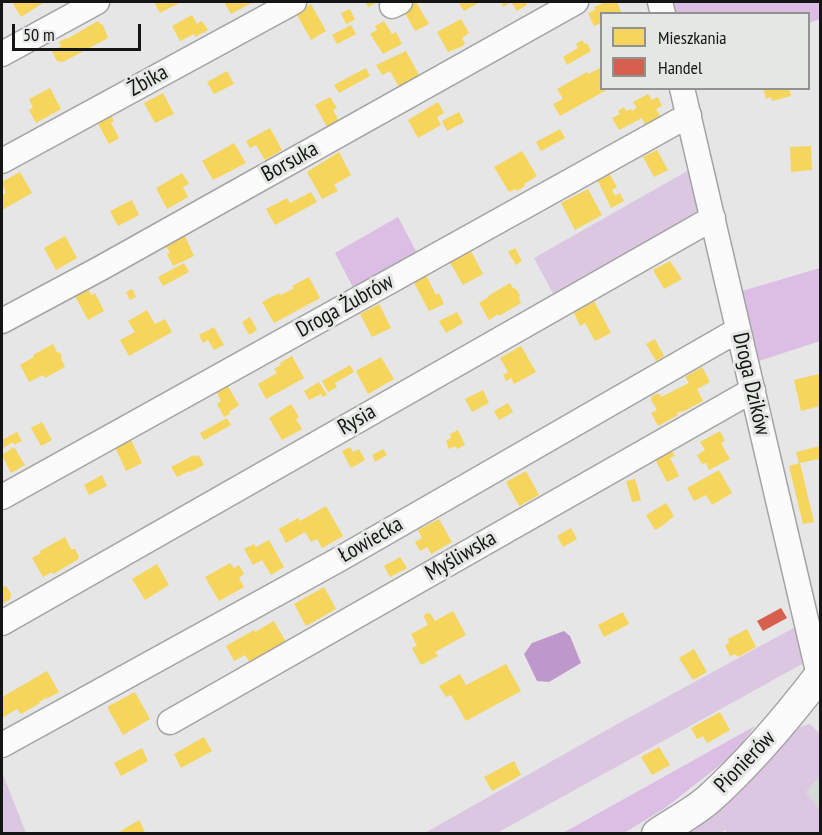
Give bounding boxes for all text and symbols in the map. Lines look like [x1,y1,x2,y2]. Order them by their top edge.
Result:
scale bar [15,12,144,50]
legend [600,12,810,90]
text: 50 m [23,23,55,46]
text: Mieszkania [658,26,727,49]
text: Handel [658,56,702,79]
street label: Żbika [124,59,172,103]
street label: Borsuka [257,136,323,188]
street label: Droga Żubrów [292,269,398,343]
street label: Droga Dzików [726,330,776,438]
street label: Rysia [333,399,381,441]
street label: Łowiecka [334,511,408,569]
street label: Myśliwska [421,525,501,587]
street label: Pionierów [709,725,781,799]

